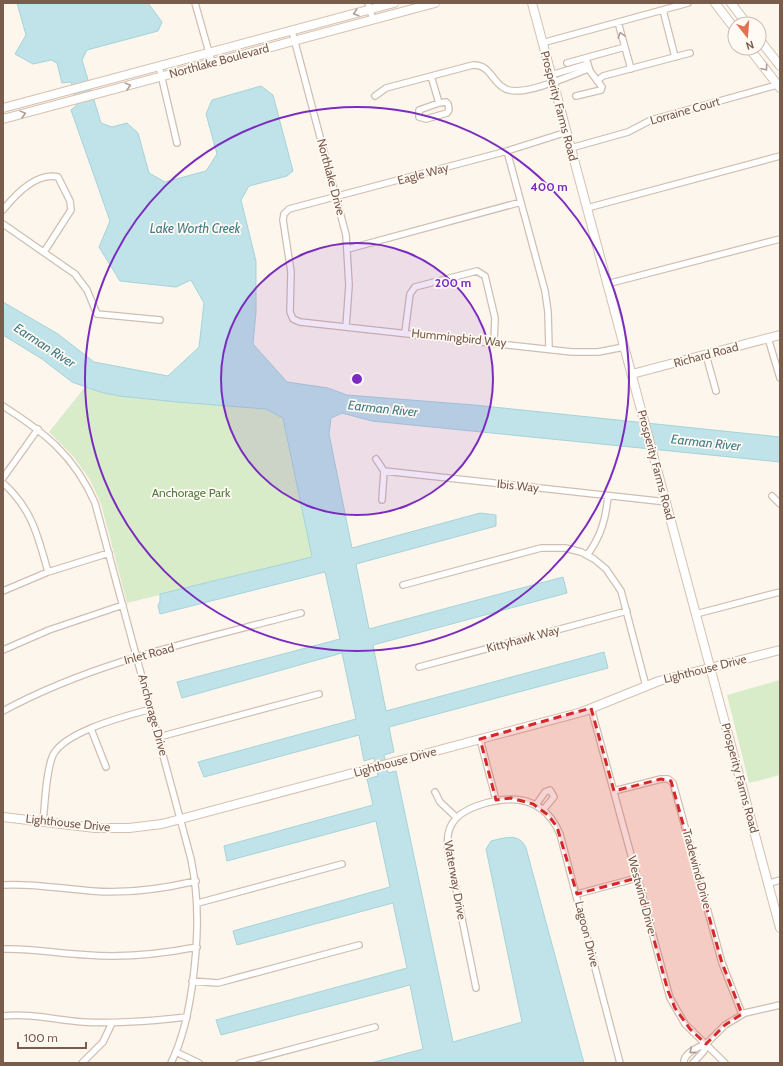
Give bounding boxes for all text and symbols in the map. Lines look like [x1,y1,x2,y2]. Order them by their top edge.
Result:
one-way arrow [353,8,360,17]
north arrow [727,16,767,56]
one-way arrow [617,31,626,38]
text: N [744,38,756,53]
street label: Northlake Boulevard [167,40,270,81]
street label: Prosperity Farms Road [538,49,581,163]
one-way arrow [760,64,767,71]
one-way arrow [124,82,131,91]
street label: Lorraine Court [648,93,721,128]
one-way arrow [20,110,26,118]
street label: Northlake Drive [314,137,349,217]
street label: Eagle Way [396,159,450,188]
text: 400 m [530,179,568,194]
water label: Lake Worth Creek [150,220,241,236]
text: 200 m [435,275,471,290]
water label: Earman River [11,319,80,371]
street label: Hummingbird Way [411,325,507,350]
street label: Richard Road [672,339,740,370]
centre of rings [350,372,364,386]
water label: Earman River [347,396,420,420]
street label: Prosperity Farms Road [635,408,678,522]
water label: Earman River [670,430,743,454]
street label: Ibis Way [496,476,540,495]
park label: Anchorage Park [152,485,231,500]
street label: Kittyhawk Way [485,622,561,655]
street label: Inlet Road [122,640,176,667]
street label: Lighthouse Drive [662,651,748,686]
street label: Anchorage Drive [135,672,172,757]
street label: Prosperity Farms Road [719,721,762,835]
street label: Lighthouse Drive [352,743,438,780]
street label: Lighthouse Drive [25,811,111,834]
street label: Tradewind Drive [680,827,715,910]
street label: Waterway Drive [441,839,470,921]
street label: Westwind Drive [625,854,660,936]
street label: Lagoon Drive [572,899,603,968]
scale bar [18,1024,86,1050]
text: 100 m [24,1030,58,1045]
one-way arrow [690,1047,697,1054]

